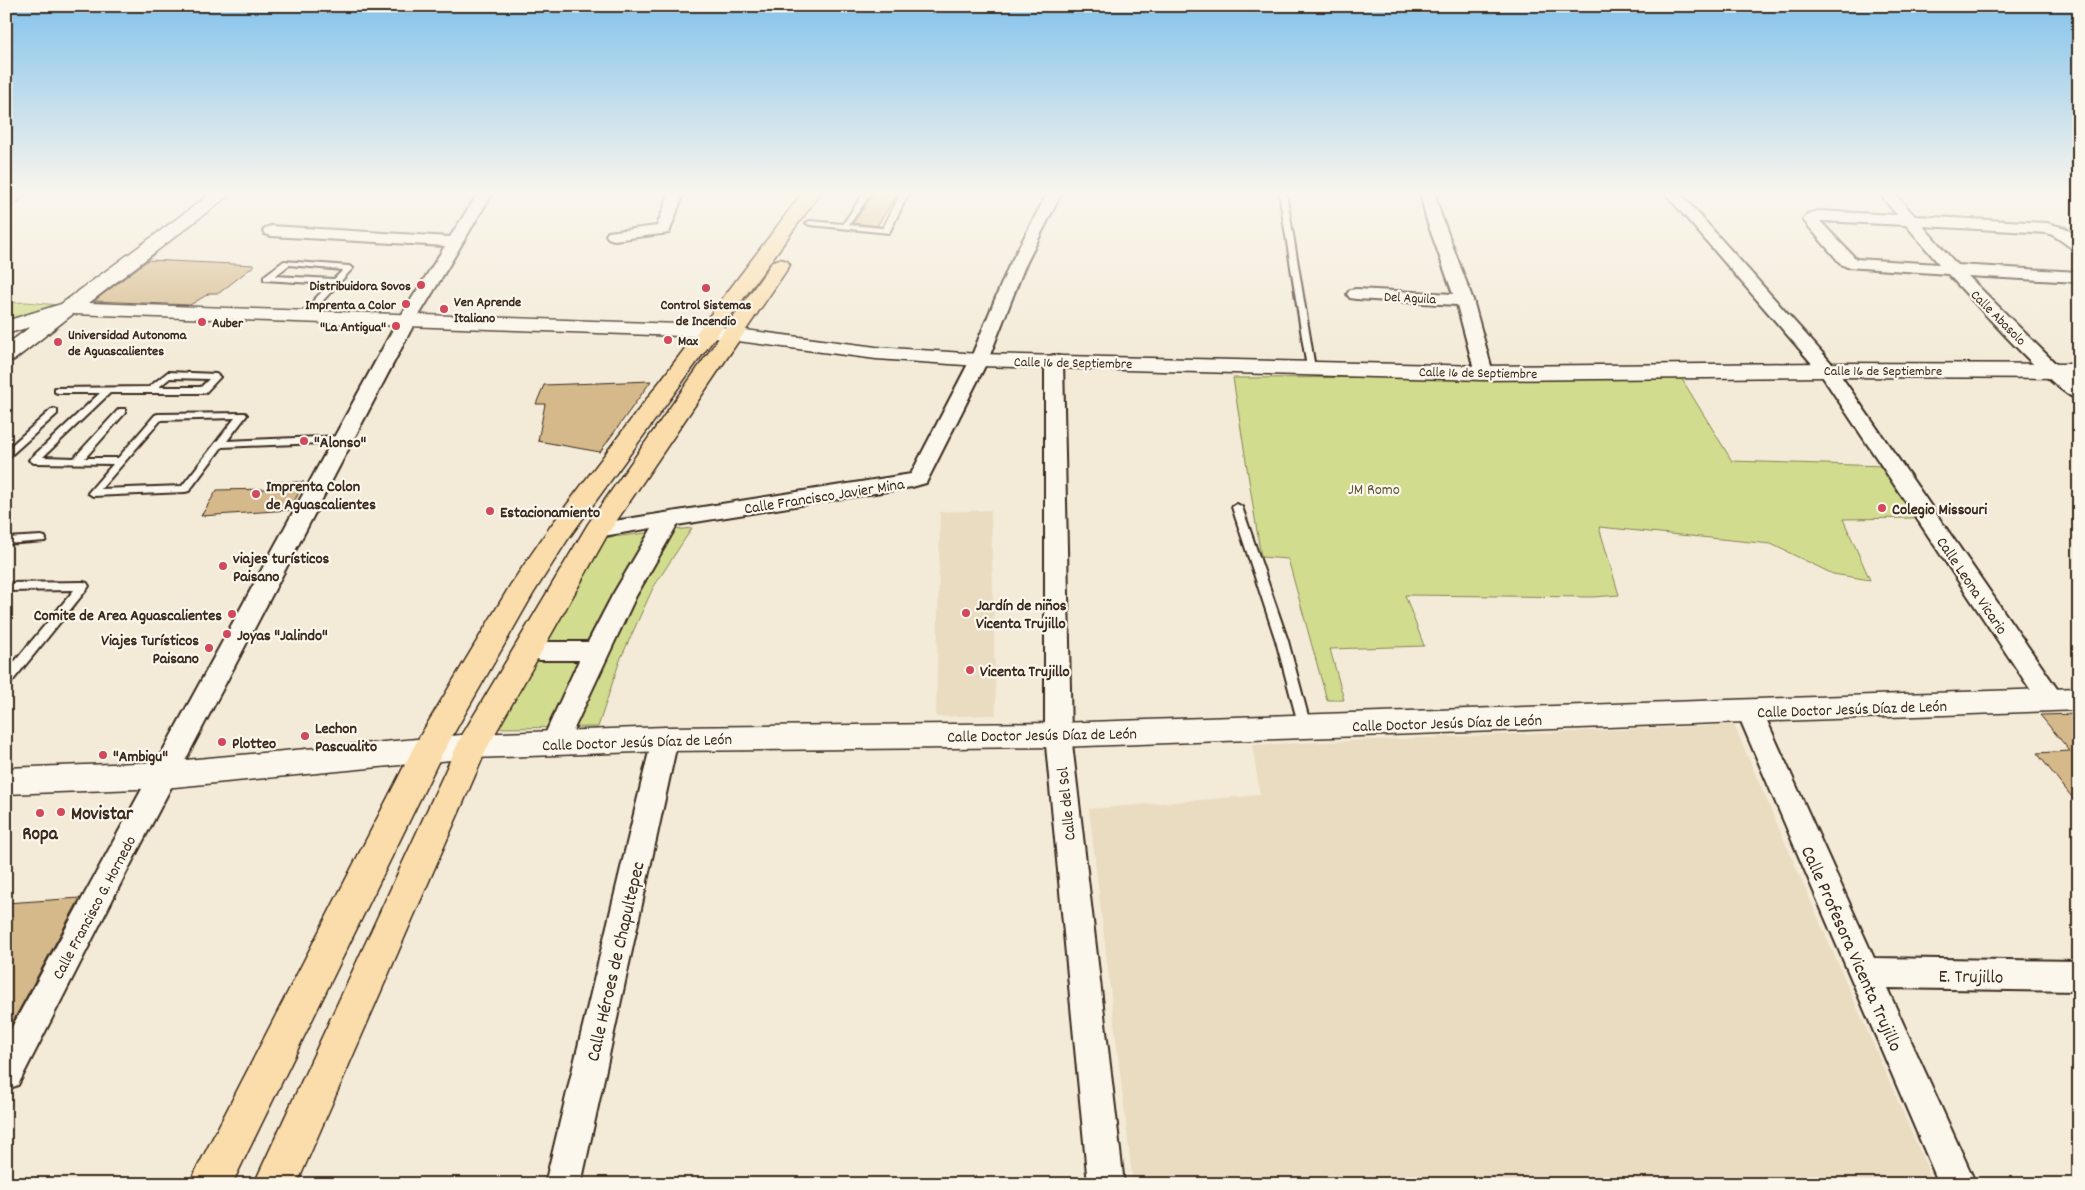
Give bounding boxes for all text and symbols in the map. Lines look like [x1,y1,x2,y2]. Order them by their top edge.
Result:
place label: Distribuidora Sovos [310,277,411,297]
marker: Distribuidora Sovos [415,279,427,291]
marker: Control Sistemas de Incendio [700,282,712,294]
street label: Calle Abasolo [1965,286,2030,351]
street label: Del Aguila [1383,288,1437,310]
place label: Ven Aprende Italiano [454,293,521,329]
place label: Imprenta a Color [305,296,397,316]
place label: Control Sistemas de Incendio [661,296,751,332]
marker: Imprenta a Color [400,298,412,310]
marker: Ven Aprende Italiano [438,303,450,315]
place label: Auber [212,314,244,334]
marker: Auber [196,316,208,328]
place label: "La Antigua" [320,318,386,338]
marker: "La Antigua" [390,320,402,332]
place label: Universidad Autonoma de Aguascalientes [68,326,188,362]
place label: Max [678,332,699,352]
marker: Max [662,334,674,346]
marker: Universidad Autonoma de Aguascalientes [52,336,64,348]
street label: Calle 16 de Septiembre [1014,353,1132,375]
street label: Calle 16 de Septiembre [1824,362,1942,382]
street label: Calle 16 de Septiembre [1419,363,1537,385]
place label: "Alonso" [314,432,367,455]
marker: "Alonso" [298,435,310,447]
street label: Calle Francisco Javier Mina [743,473,907,521]
place label: Imprenta Colon de Aguascalientes [266,476,376,517]
park label: JM Romo [1348,479,1400,502]
marker: Imprenta Colon de Aguascalientes [250,488,262,500]
place label: Colegio Missouri [1892,499,1987,522]
place label: Estacionamiento [500,502,600,525]
marker: Colegio Missouri [1876,502,1888,514]
marker: Estacionamiento [484,505,496,517]
street label: Calle Leona Vicario [1930,533,2012,640]
place label: viajes turísticos Paisano [233,548,330,589]
marker: viajes turísticos Paisano [217,560,229,572]
place label: Jardín de niños Vicenta Trujillo [976,595,1067,636]
place label: Comite de Area Aguascalientes [34,605,222,628]
marker: Jardín de niños Vicenta Trujillo [960,607,972,619]
marker: Comite de Area Aguascalientes [226,608,238,620]
place label: Joyas "Jalindo" [237,625,328,648]
marker: Joyas "Jalindo" [221,628,233,640]
place label: Viajes Turísticos Paisano [101,630,199,671]
marker: Viajes Turísticos Paisano [203,642,215,654]
place label: Vicenta Trujillo [980,661,1070,684]
marker: Vicenta Trujillo [964,664,976,676]
street label: Calle Doctor Jesús Díaz de León [1757,696,1947,725]
street label: Calle Doctor Jesús Díaz de León [1352,710,1542,739]
place label: Lechon Pascualito [315,718,377,759]
street label: Calle Doctor Jesús Díaz de León [947,723,1137,750]
street label: Calle Doctor Jesús Díaz de León [542,729,732,758]
marker: Lechon Pascualito [299,730,311,742]
place label: Plotteo [232,733,276,756]
marker: Plotteo [216,736,228,748]
place label: "Ambigu" [113,746,168,769]
marker: "Ambigu" [97,749,109,761]
street label: Calle del Sol [1052,766,1083,842]
place label: Movistar [71,802,134,829]
marker: Movistar [55,806,67,818]
marker: Ropa [34,807,46,819]
place label: Ropa [22,822,59,849]
street label: Calle Francisco G. Hornedo [48,832,143,984]
street label: Calle Profesora Vicenta Trujillo [1792,842,1907,1057]
street label: Calle Héroes de Chapultepec [581,859,654,1064]
street label: E. Trujillo [1938,964,2004,993]

